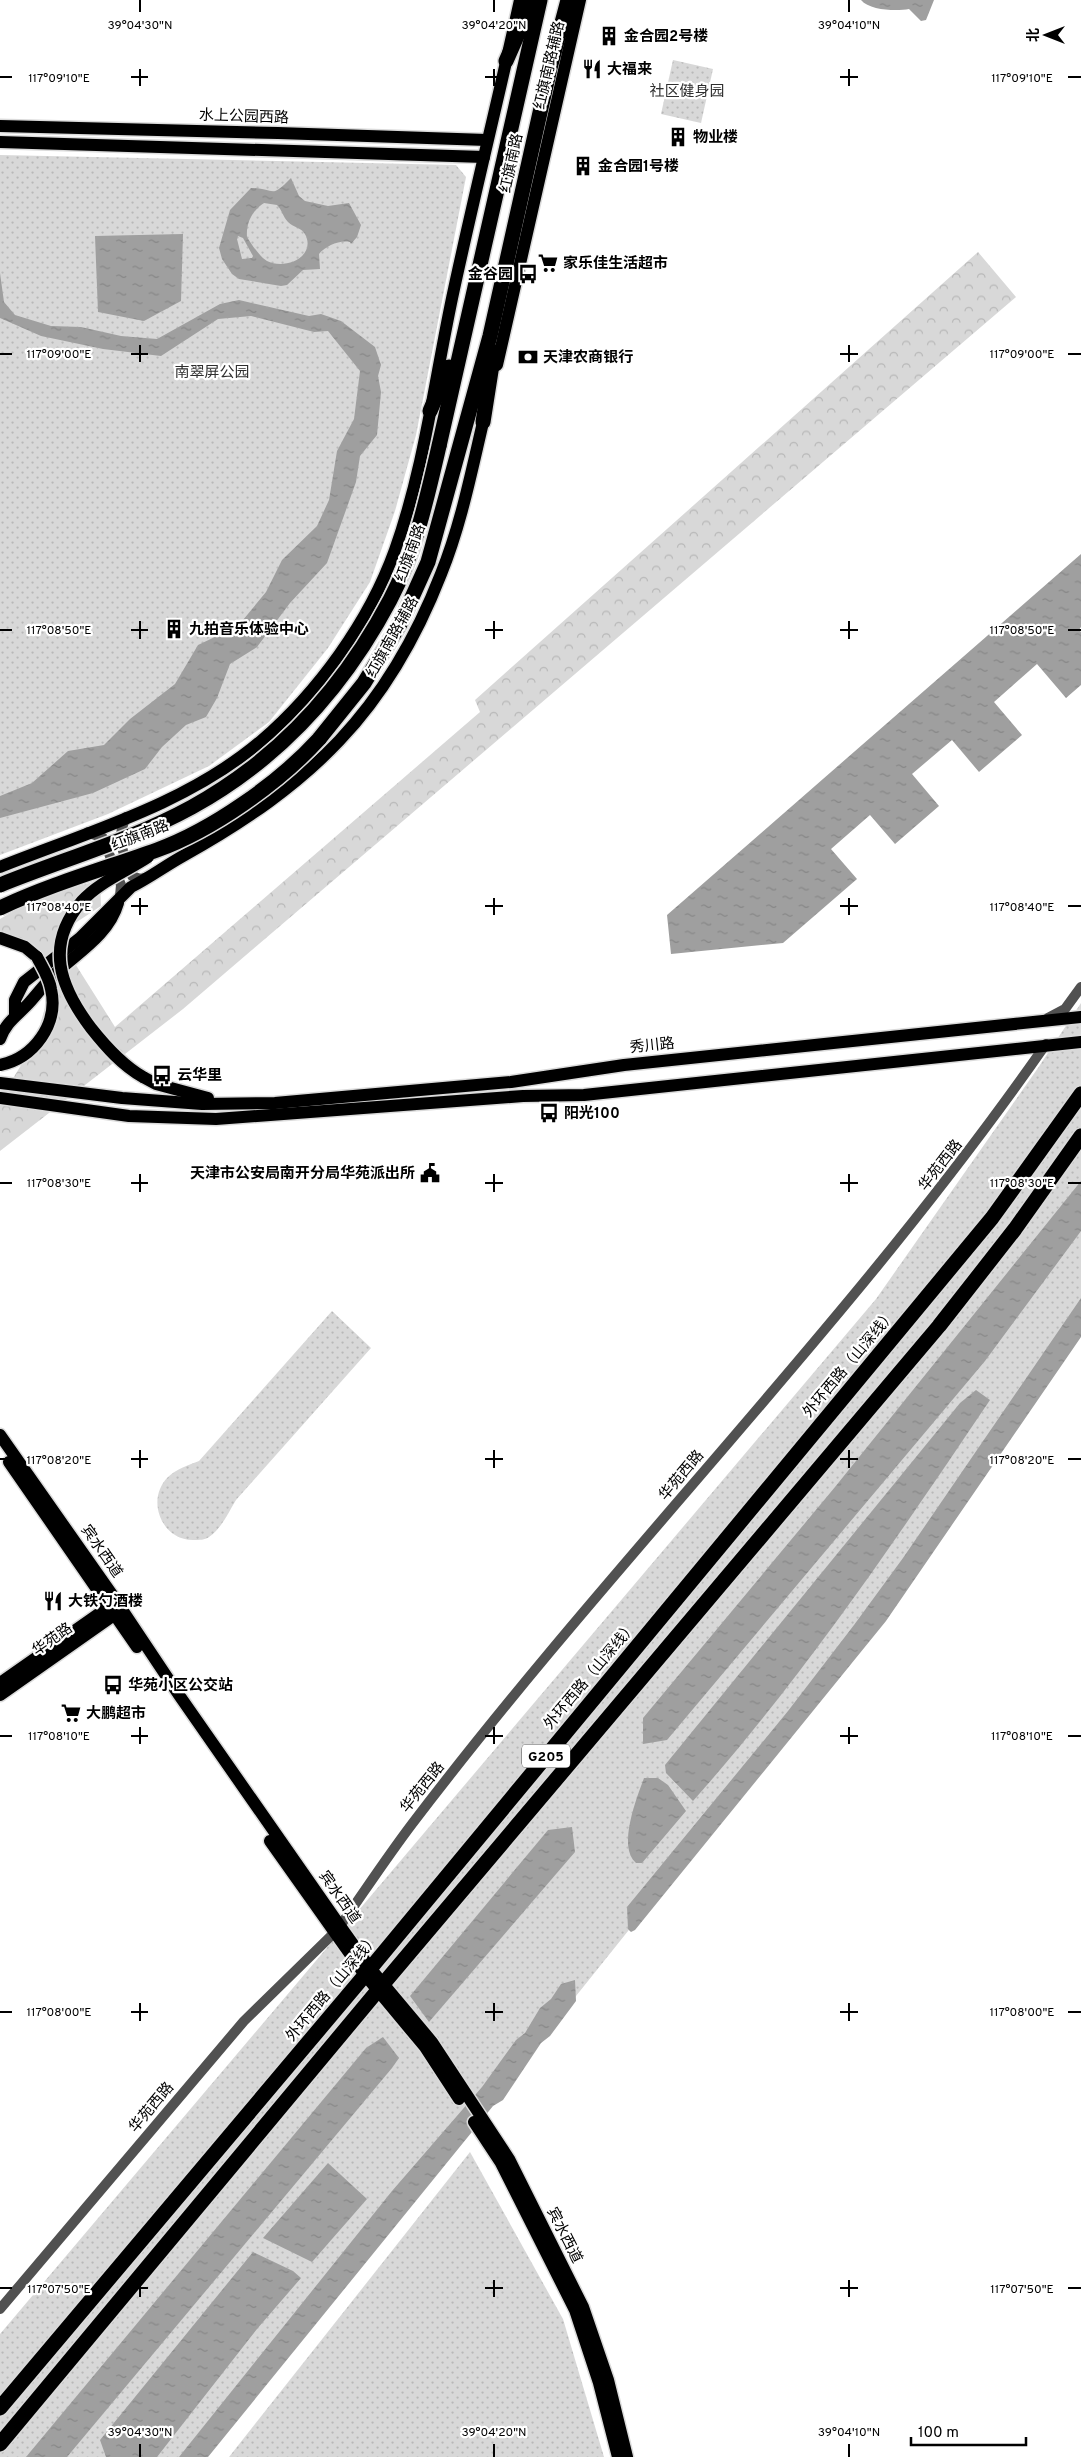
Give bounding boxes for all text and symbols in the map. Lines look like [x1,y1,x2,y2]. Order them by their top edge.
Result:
north arrow [1021,10,1071,60]
text: 39°04'30"N [108,18,172,34]
text: 39°04'20"N [461,18,527,34]
text: 39°04'10"N [818,18,880,34]
street label: 红旗南路辅路 [531,19,570,111]
building icon: 金合园2号楼 [598,25,620,47]
place label: 金合园2号楼 [624,27,708,47]
text: 北 [1026,28,1043,42]
restaurant icon: 大福来 [581,58,603,80]
place label: 大福来 [607,61,652,80]
text: 117°09'10"E [28,71,90,87]
text: 117°09'10"E [991,71,1053,87]
park label: 社区健身园 [649,83,725,102]
street label: 水上公园西路 [199,106,289,129]
building icon: 物业楼 [667,126,689,148]
place label: 物业楼 [693,129,738,148]
street label: 红旗南路 [497,132,528,195]
building icon: 金合园1号楼 [572,155,594,177]
place label: 金合园1号楼 [598,157,679,177]
supermarket icon: 家乐佳生活超市 [537,252,559,274]
place label: 家乐佳生活超市 [563,255,668,274]
bus stop icon: 金谷园 [517,263,539,285]
place label: 金谷园 [468,265,513,285]
bank icon: 天津农商银行 [517,346,539,368]
text: 117°09'00"E [27,347,91,363]
text: 117°09'00"E [990,347,1054,363]
place label: 天津农商银行 [543,349,633,368]
park label: 南翠屏公园 [174,364,250,383]
street label: 红旗南路 [392,522,431,585]
street label: 红旗南路辅路 [363,594,423,682]
building icon: 九拍音乐体验中心 [163,618,185,640]
place label: 九拍音乐体验中心 [189,621,309,640]
text: 117°08'50"E [27,623,91,639]
text: 117°08'50"E [990,623,1054,639]
street label: 红旗南路 [109,817,172,856]
text: 117°08'40"E [27,900,91,916]
text: 117°08'40"E [990,900,1054,916]
street label: 秀川路 [629,1035,676,1058]
bus stop icon: 云华里 [151,1064,173,1086]
place label: 云华里 [177,1066,222,1086]
bus stop icon: 阳光100 [538,1102,560,1124]
place label: 阳光100 [564,1105,620,1124]
street label: 华苑西路 [914,1136,967,1195]
public building icon: 天津市公安局南开分局华苑派出所 [419,1162,441,1184]
place label: 天津市公安局南开分局华苑派出所 [190,1164,415,1184]
text: 117°08'30"E [27,1176,91,1192]
text: 117°08'30"E [990,1176,1054,1192]
street label: 外环西路（山深线） [799,1306,901,1422]
street label: 华苑西路 [655,1446,709,1505]
text: 117°08'20"E [27,1453,91,1469]
text: 117°08'20"E [990,1453,1054,1469]
street label: 宾水西道 [76,1522,126,1582]
restaurant icon: 大铁勺酒楼 [42,1590,64,1612]
place label: 大铁勺酒楼 [68,1593,143,1612]
street label: 外环西路（山深线） [540,1618,642,1734]
street label: 华苑路 [28,1619,77,1661]
bus stop icon: 华苑小区公交站 [102,1674,124,1696]
place label: 华苑小区公交站 [128,1676,233,1696]
supermarket icon: 大鹏超市 [60,1702,82,1724]
place label: 大鹏超市 [86,1705,146,1724]
text: 117°08'10"E [28,1729,90,1745]
text: 117°08'10"E [991,1729,1053,1745]
road number: G205 [522,1744,570,1768]
street label: 华苑西路 [396,1758,449,1817]
street label: 宾水西道 [314,1868,364,1928]
street label: 外环西路（山深线） [282,1930,384,2046]
text: 117°08'00"E [26,2005,92,2021]
text: 117°08'00"E [989,2005,1055,2021]
street label: 华苑西路 [125,2078,179,2137]
street label: 宾水西道 [542,2205,586,2267]
text: 117°07'50"E [27,2282,91,2298]
text: 117°07'50"E [990,2282,1054,2298]
scale bar [911,2414,1026,2446]
text: 100 m [918,2424,959,2443]
text: 39°04'30"N [108,2425,172,2441]
text: 39°04'20"N [461,2425,527,2441]
text: 39°04'10"N [818,2425,880,2441]

